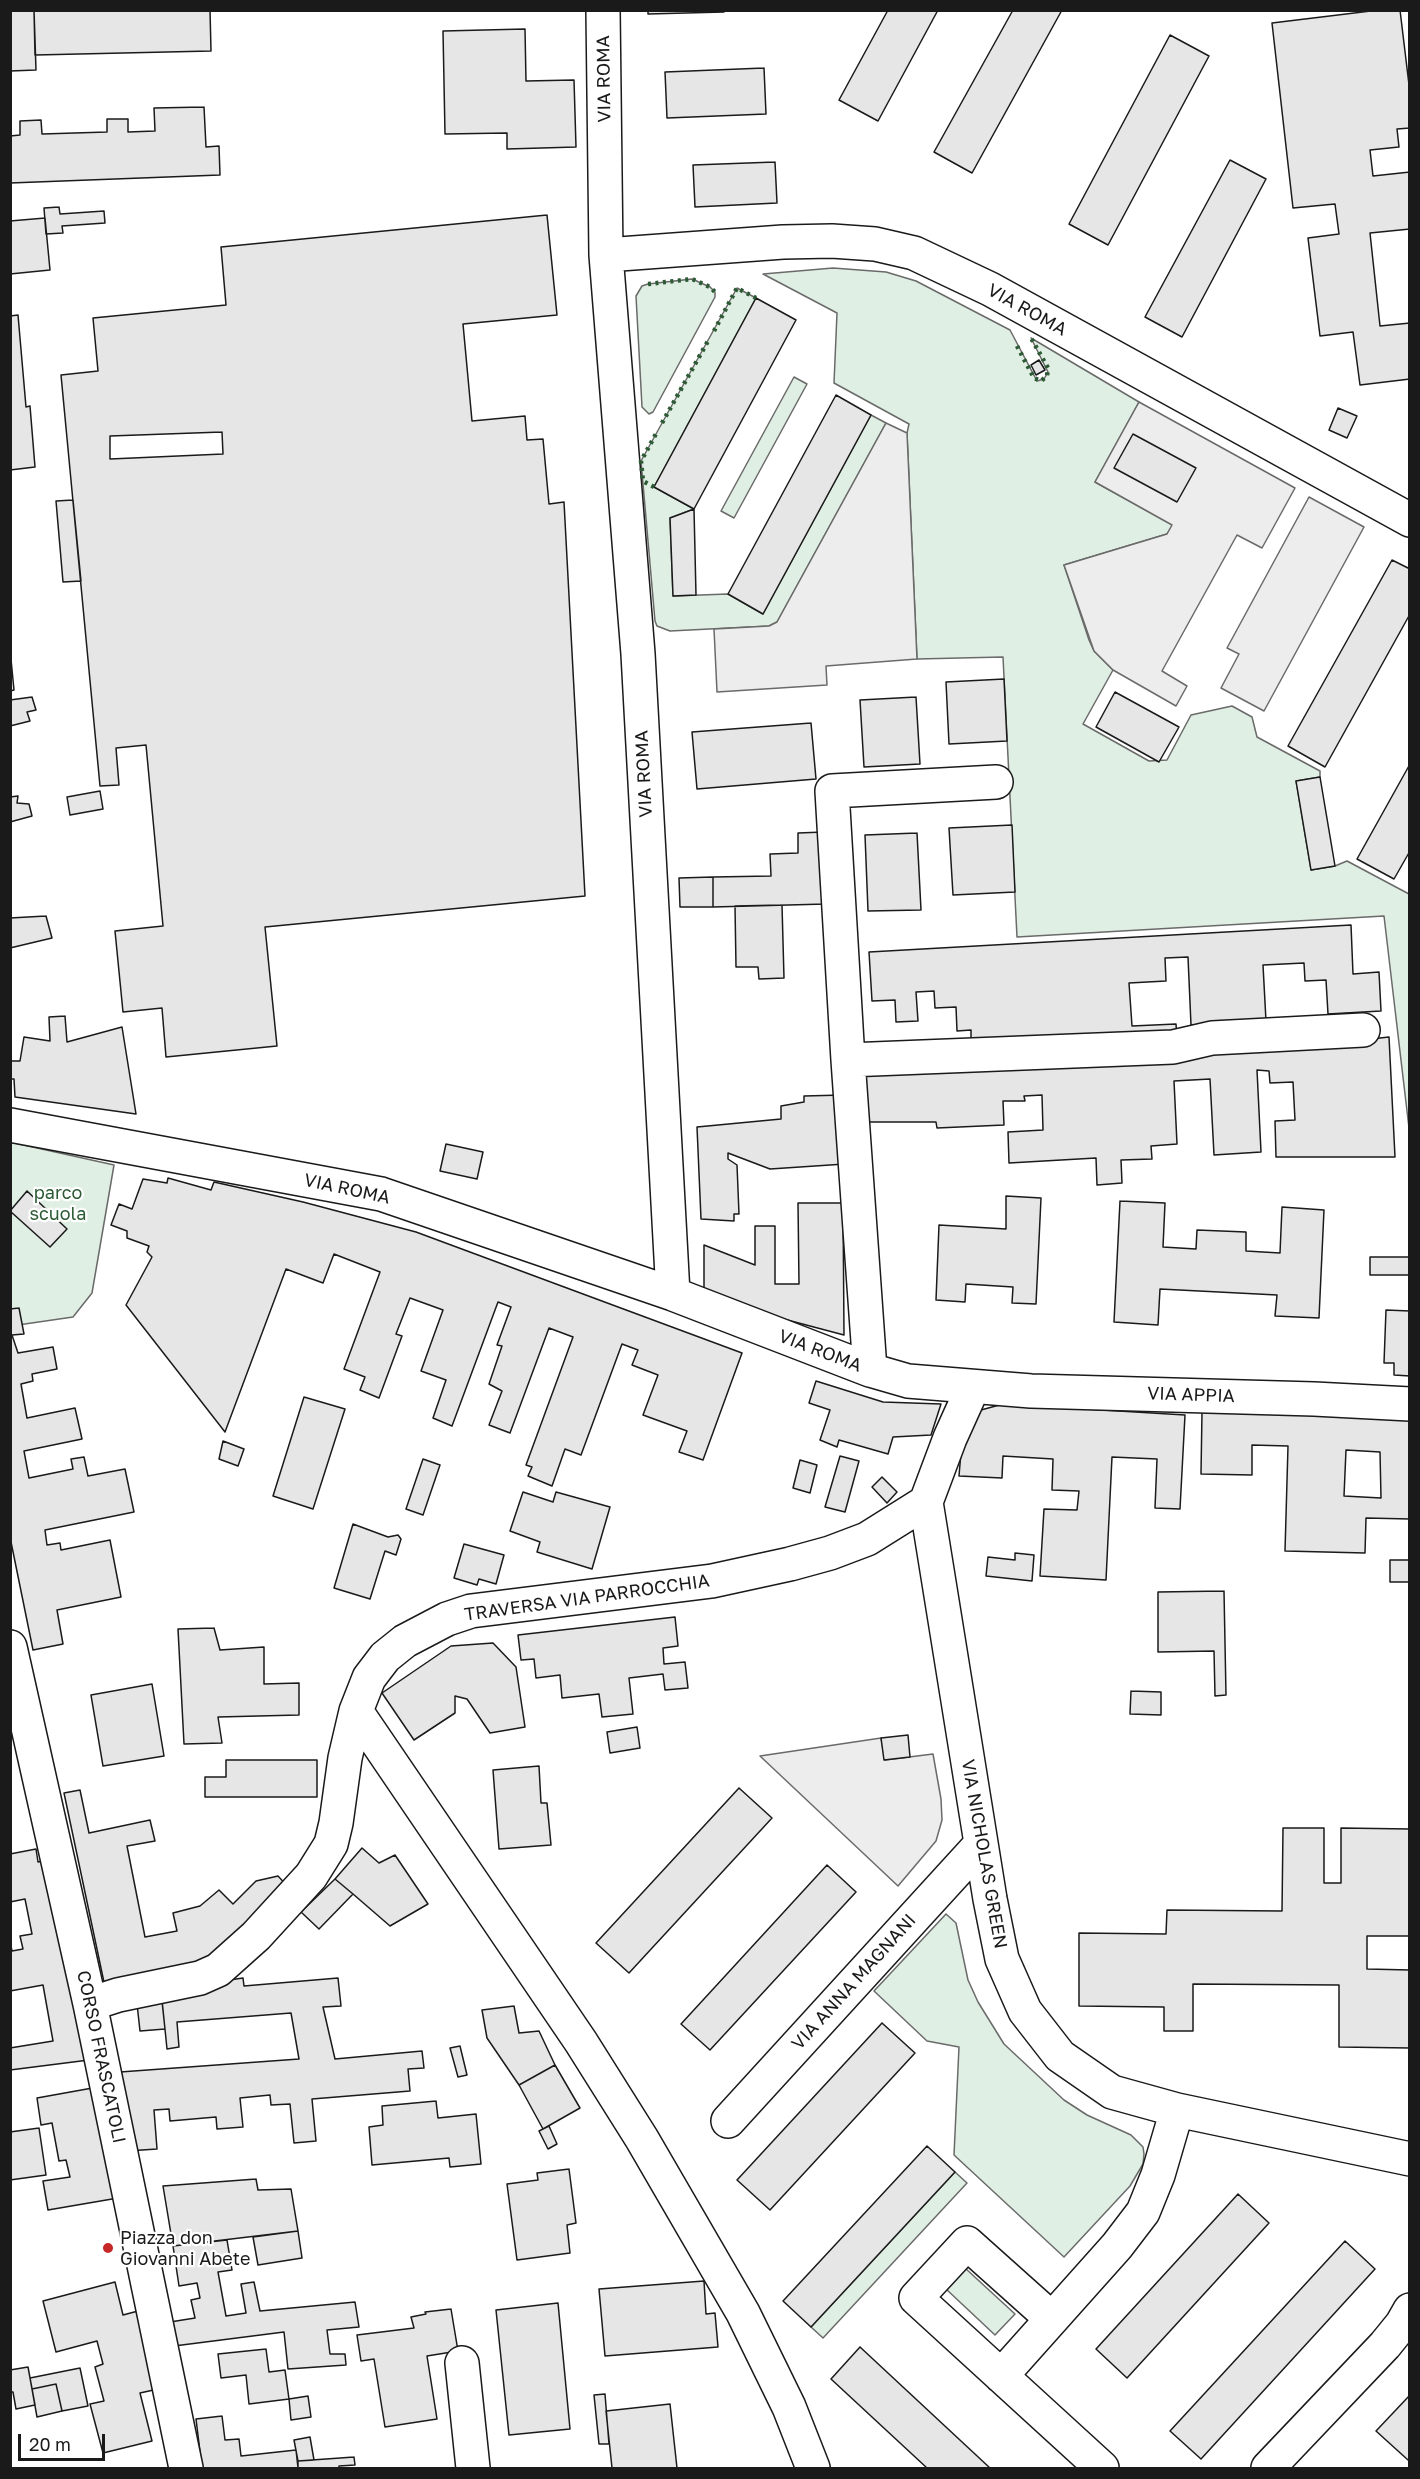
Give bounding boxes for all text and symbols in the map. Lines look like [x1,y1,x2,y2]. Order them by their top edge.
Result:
street label: VIA ROMA [592,35,616,123]
street label: VIA ROMA [984,279,1070,341]
street label: VIA ROMA [631,730,657,818]
street label: VIA ROMA [302,1169,392,1209]
park label: parco scuola [30,1182,86,1224]
street label: VIA ROMA [775,1325,865,1377]
street label: VIA APPIA [1147,1383,1235,1407]
street label: TRAVERSA VIA PARROCCHIA [463,1570,711,1626]
street label: VIA NICHOLAS GREEN [957,1758,1011,1950]
street label: VIA ANNA MAGNANI [787,1910,921,2054]
street label: CORSO FRASCATOLI [72,1969,130,2145]
place label: Piazza don Giovanni Abete [120,2227,250,2270]
marker: Piazza don Giovanni Abete [101,2241,115,2255]
scale bar [21,2422,108,2460]
text: 20 m [29,2433,71,2455]

